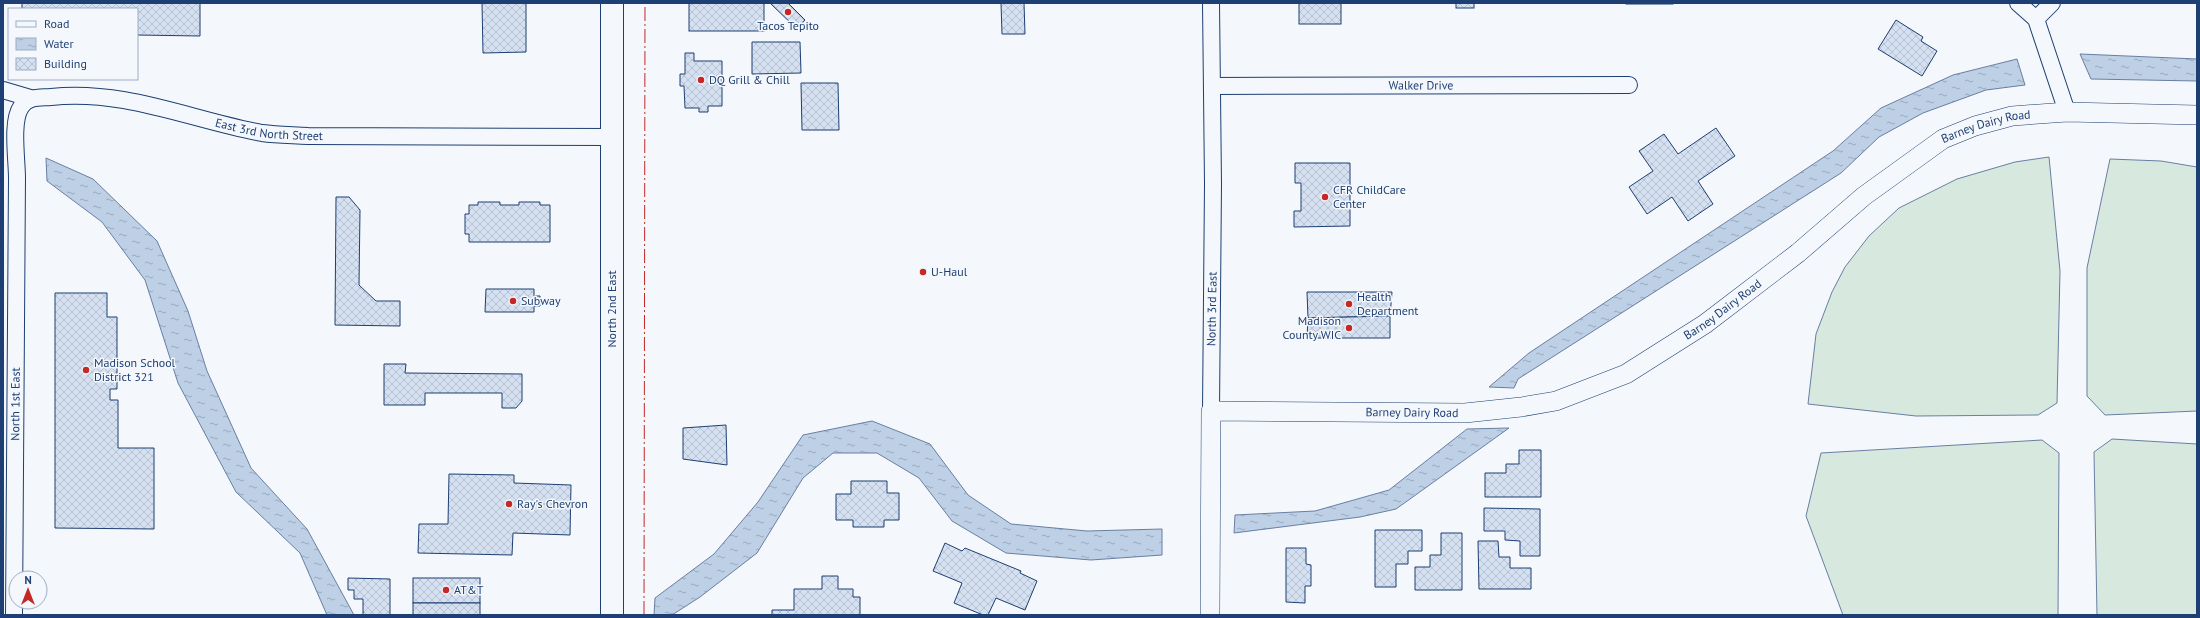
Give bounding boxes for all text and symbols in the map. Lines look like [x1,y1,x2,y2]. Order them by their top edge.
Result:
marker: Tacos Tepito [783,7,793,17]
legend [8,8,138,80]
text: Road [44,16,69,31]
place label: Tacos Tepito [757,18,819,33]
text: Water [44,36,74,51]
text: Building [44,56,87,71]
place label: DQ Grill & Chill [709,72,790,87]
marker: DQ Grill & Chill [696,75,706,85]
street label: Walker Drive [1389,77,1453,93]
street label: Barney Dairy Road [1939,107,2031,146]
street label: East 3rd North Street [214,115,323,143]
place label: CFR ChildCare Center [1333,182,1406,211]
marker: CFR ChildCare Center [1320,192,1330,202]
place label: U-Haul [931,264,968,279]
marker: U-Haul [918,267,928,277]
street label: North 2nd East [604,270,619,348]
street label: North 3rd East [1203,272,1220,346]
street label: Barney Dairy Road [1681,276,1764,343]
place label: Health Department [1357,289,1418,318]
place label: Subway [521,293,561,308]
marker: Subway [508,296,518,306]
marker: Health Department [1344,299,1354,309]
place label: Madison County WIC [1283,313,1341,342]
marker: Madison County WIC [1344,323,1354,333]
place label: Madison School District 321 [94,355,176,384]
marker: Madison School District 321 [81,365,91,375]
street label: North 1st East [7,367,23,441]
street label: Barney Dairy Road [1366,404,1458,420]
place label: Ray's Chevron [517,496,588,511]
marker: Ray's Chevron [504,499,514,509]
north arrow [8,570,48,610]
text: N [24,573,32,587]
place label: AT&T [454,582,484,597]
marker: AT&T [441,585,451,595]

